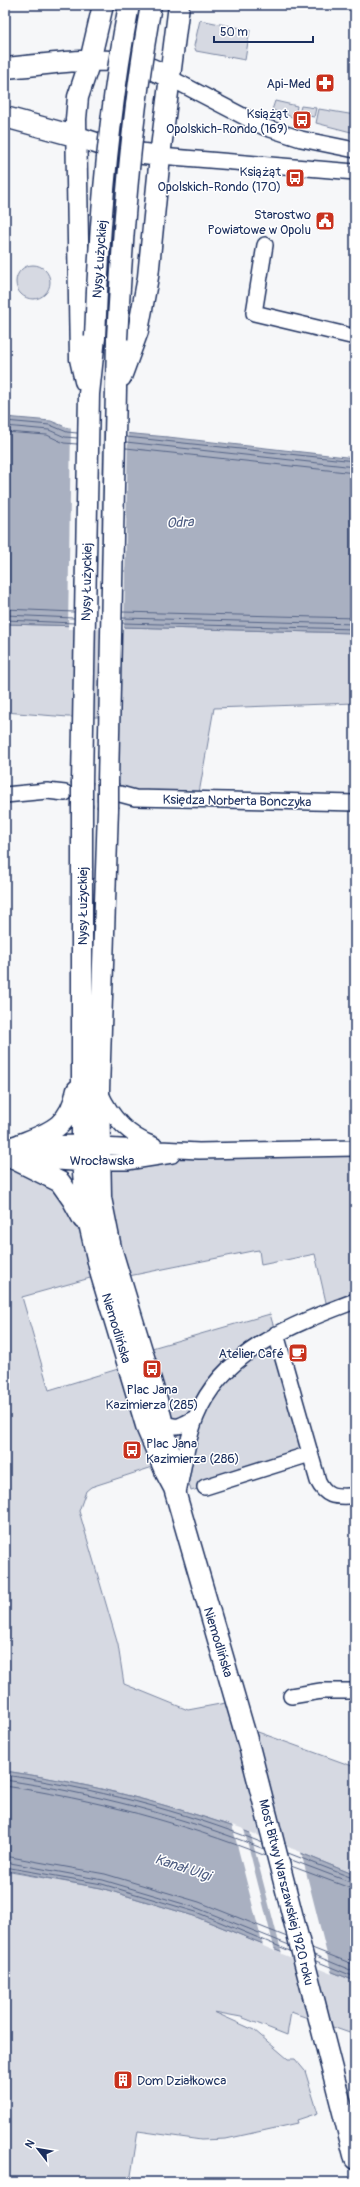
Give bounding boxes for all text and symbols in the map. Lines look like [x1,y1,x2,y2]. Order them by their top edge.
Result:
scale bar [214,18,313,44]
text: 50 m [220,25,248,40]
pharmacy icon: Api-Med [314,72,336,94]
place label: Api-Med [266,76,311,92]
place label: Książąt Opolskich-Rondo (169) [166,106,289,137]
bus stop icon: Książąt Opolskich-Rondo (169) [291,109,313,131]
place label: Książąt Opolskich-Rondo (170) [158,164,282,195]
bus stop icon: Książąt Opolskich-Rondo (170) [284,167,306,189]
place label: Starostwo Powiatowe w Opolu [208,207,311,238]
public building icon: Starostwo Powiatowe w Opolu [314,210,336,232]
street label: Nysy Łużyckiej [89,219,111,299]
water label: Odra [166,513,196,532]
street label: Nysy Łużyckiej [78,543,96,621]
street label: Księdza Norberta Bonczyka [162,792,312,810]
street label: Nysy Łużyckiej [75,867,91,945]
street label: Wrocławska [70,1153,134,1169]
street label: Niemodlińska [98,1291,134,1365]
cafe icon: Atelier Café [287,1342,309,1364]
place label: Atelier Café [218,1346,284,1362]
bus stop icon: Plac Jana Kazimierza (285) [141,1358,163,1380]
place label: Plac Jana Kazimierza (285) [106,1382,198,1413]
place label: Plac Jana Kazimierza (286) [146,1436,239,1467]
bus stop icon: Plac Jana Kazimierza (286) [121,1439,143,1461]
street label: Niemodlińska [200,1605,236,1679]
street label: Most Bitwy Warszawskiej 1920 roku [255,1797,317,1987]
water label: Kanał Ulgi [153,1850,215,1885]
building icon: Dom Działkowca [112,2069,134,2091]
place label: Dom Działkowca [137,2073,226,2089]
north arrow [18,2129,58,2169]
text: N [22,2137,38,2151]

